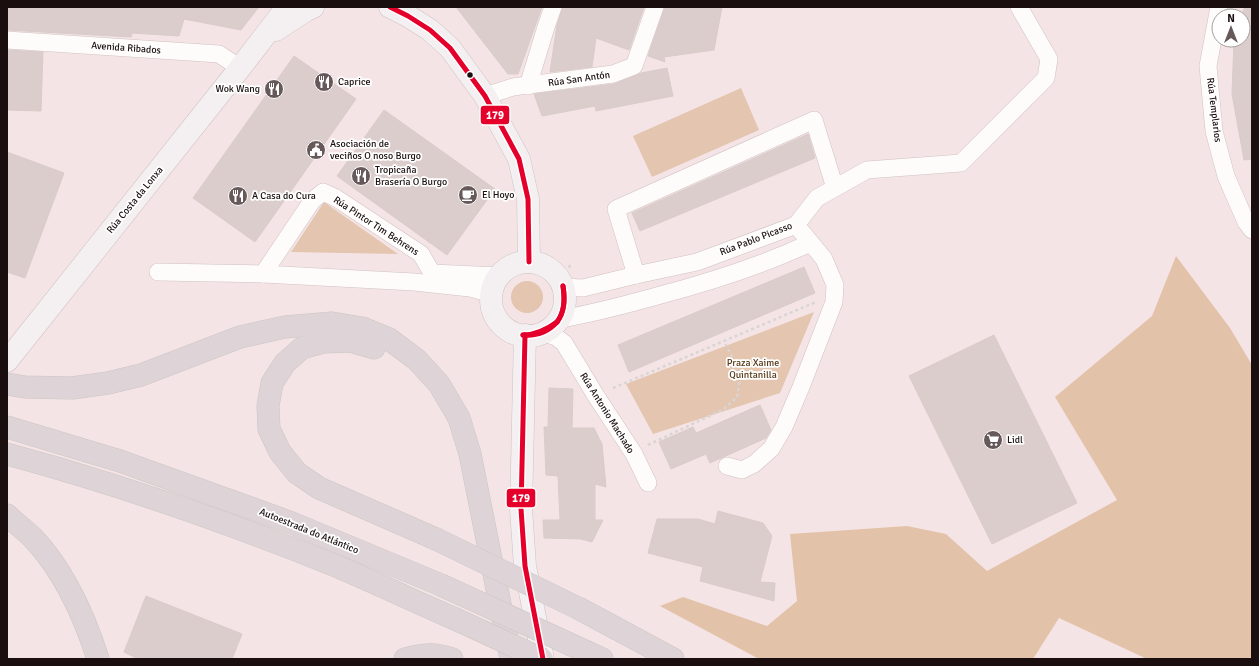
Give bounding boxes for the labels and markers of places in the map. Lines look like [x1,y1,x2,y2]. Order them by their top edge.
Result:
unlabelled marker [465,70,475,80]
restaurant icon: Caprice [313,71,335,93]
place label: Caprice [338,76,371,88]
restaurant icon: Wok Wang [263,78,285,100]
place label: Wok Wang [216,83,260,95]
place label: Asociación de veciños O noso Burgo [330,138,421,162]
public building icon: Asociación de veciños O noso Burgo [305,139,327,161]
place label: Tropicaña Brasería O Burgo [375,164,447,188]
restaurant icon: Tropicaña Brasería O Burgo [350,165,372,187]
cafe icon: El Hoyo [457,184,479,206]
restaurant icon: A Casa do Cura [227,185,249,207]
place label: El Hoyo [482,189,514,201]
place label: A Casa do Cura [252,190,316,202]
supermarket icon: Lidl [982,429,1004,451]
place label: Lidl [1007,434,1023,446]

